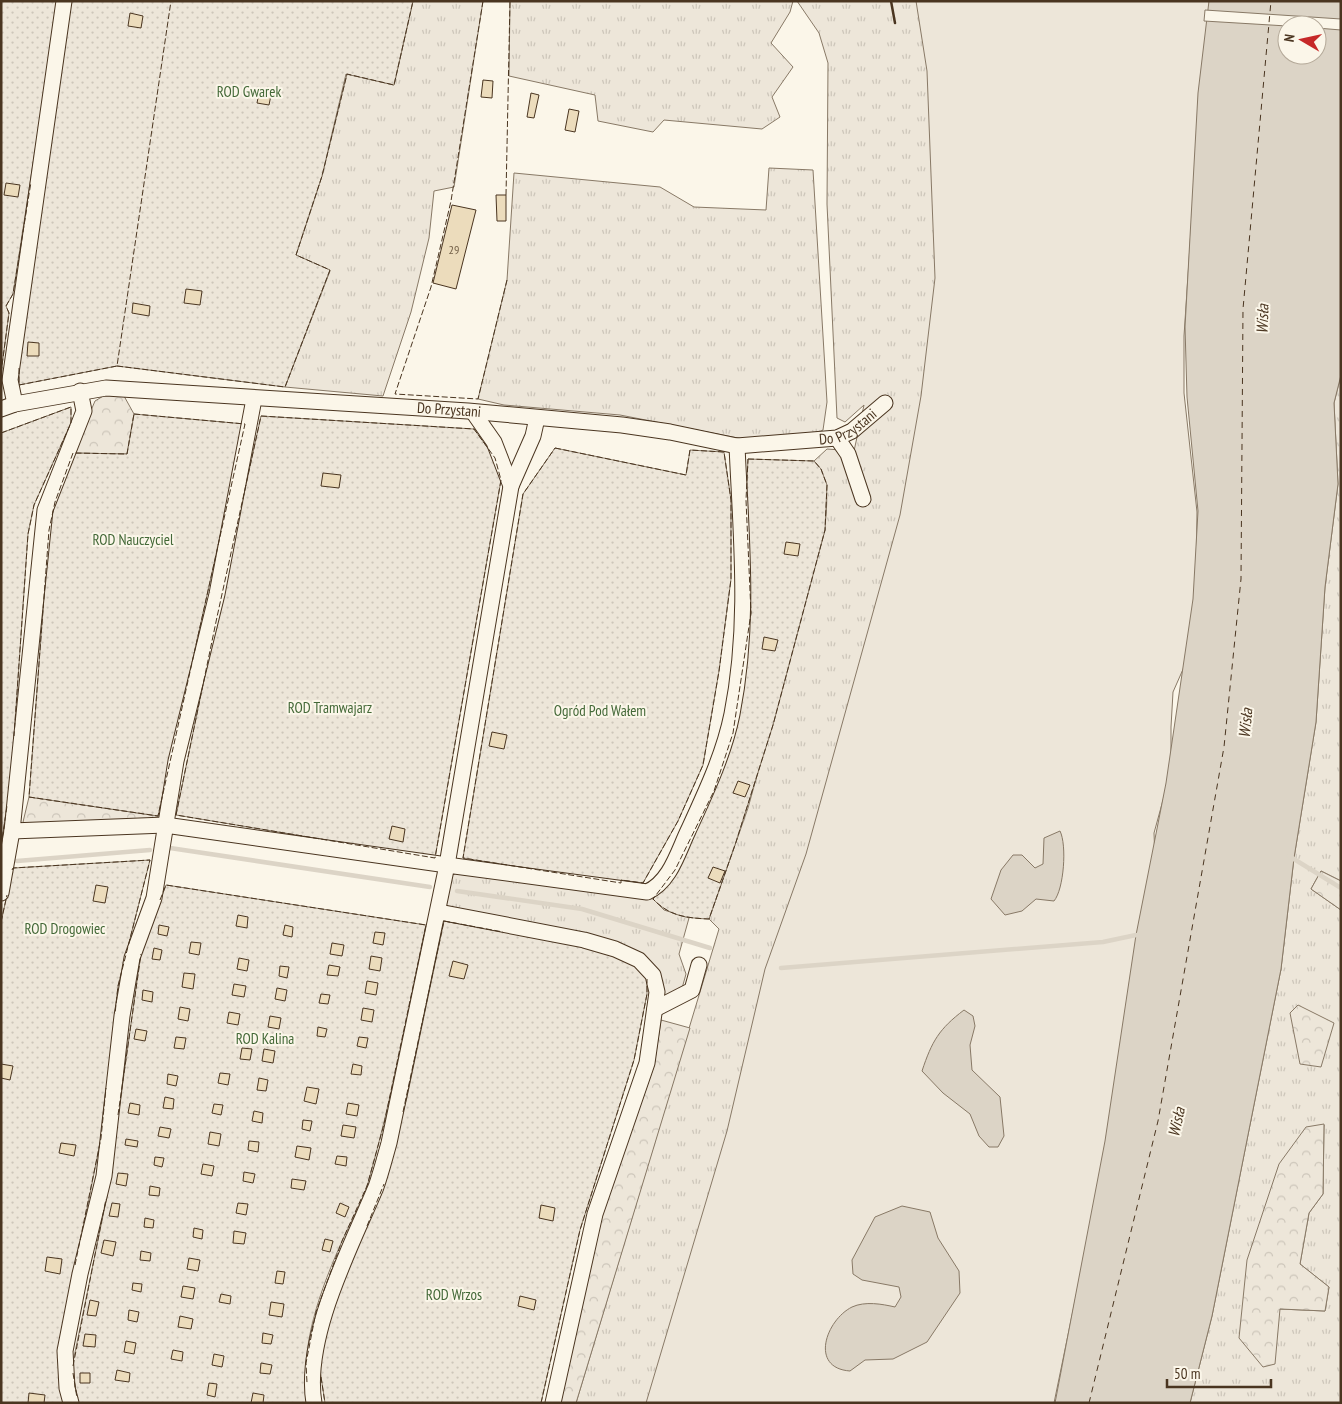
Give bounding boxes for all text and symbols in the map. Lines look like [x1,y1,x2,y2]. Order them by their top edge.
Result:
north arrow [1277,15,1327,65]
text: N [1280,33,1299,43]
park label: ROD Gwarek [217,82,281,101]
house number: 29 [449,242,459,257]
water label: Wisła [1251,302,1273,334]
street label: Do Przystani [416,398,482,421]
street label: Do Przystani [818,404,880,448]
park label: ROD Nauczyciel [92,530,174,549]
park label: ROD Tramwajarz [288,698,372,717]
park label: Ogród Pod Wałem [554,701,646,720]
water label: Wisła [1233,706,1257,739]
park label: ROD Drogowiec [25,919,106,938]
park label: ROD Kalina [236,1029,294,1048]
water label: Wisła [1163,1104,1189,1139]
park label: ROD Wrzos [426,1285,482,1304]
scale bar [1167,1356,1271,1388]
text: 50 m [1174,1364,1200,1383]

